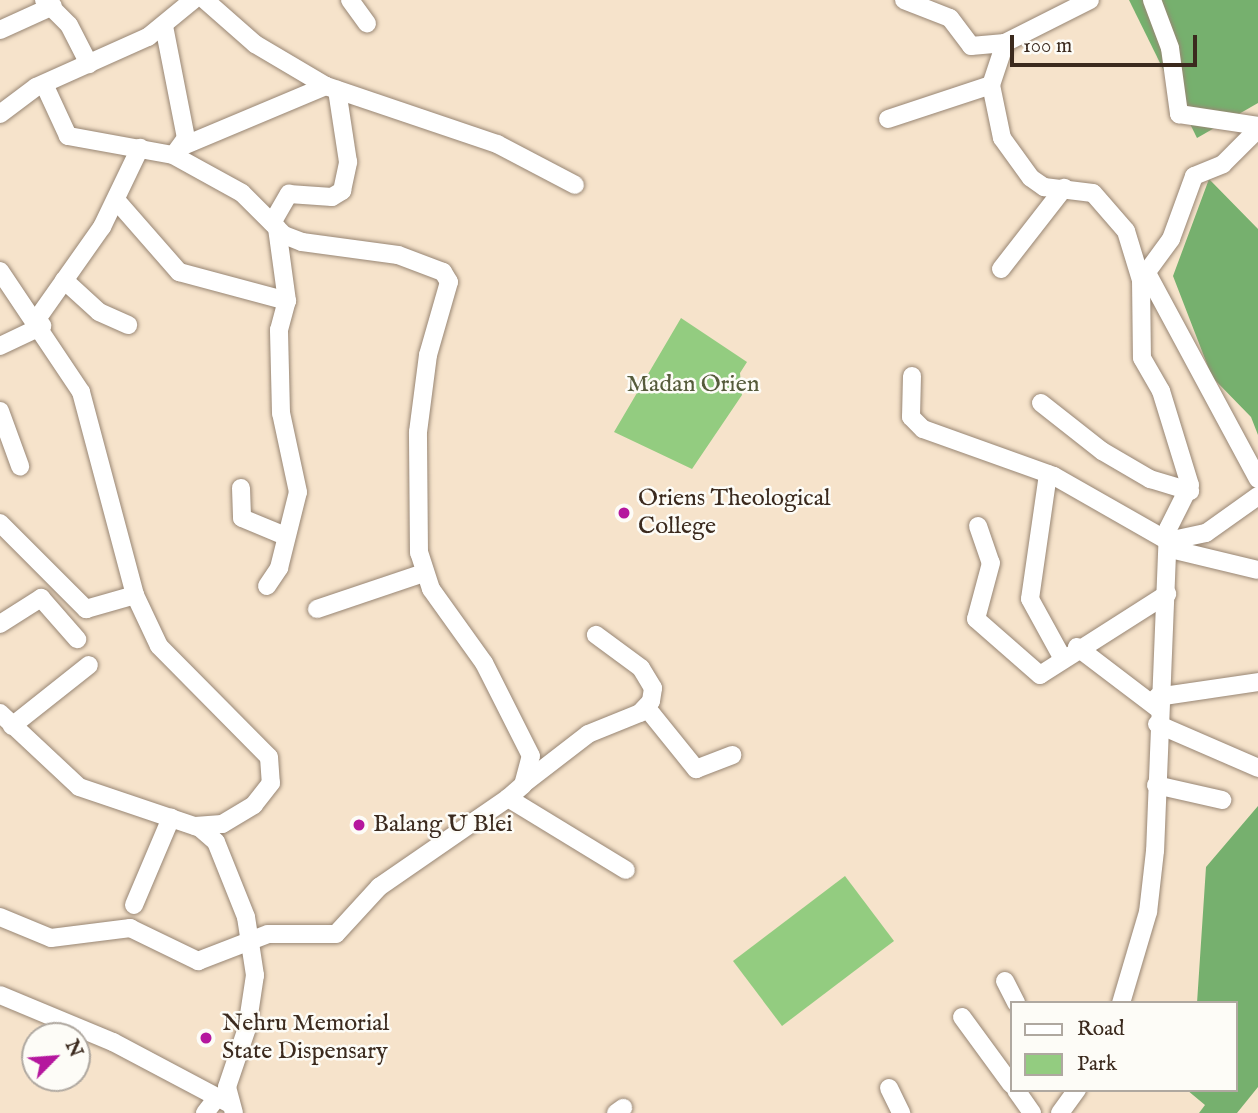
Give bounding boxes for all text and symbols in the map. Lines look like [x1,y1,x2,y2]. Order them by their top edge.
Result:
scale bar [1013,21,1200,65]
text: 100 m [1023,33,1072,60]
park label: Madan Orien [627,371,759,399]
place label: Oriens Theological College [638,485,831,541]
marker: Oriens Theological College [616,505,632,521]
place label: Balang U Blei [373,811,513,839]
marker: Balang U Blei [351,817,367,833]
legend [1010,1001,1237,1092]
place label: Nehru Memorial State Dispensary [222,1010,389,1066]
text: Road [1077,1016,1124,1043]
north arrow [21,1022,91,1092]
marker: Nehru Memorial State Dispensary [196,1028,216,1048]
text: N [59,1036,88,1061]
text: Park [1077,1051,1117,1078]

